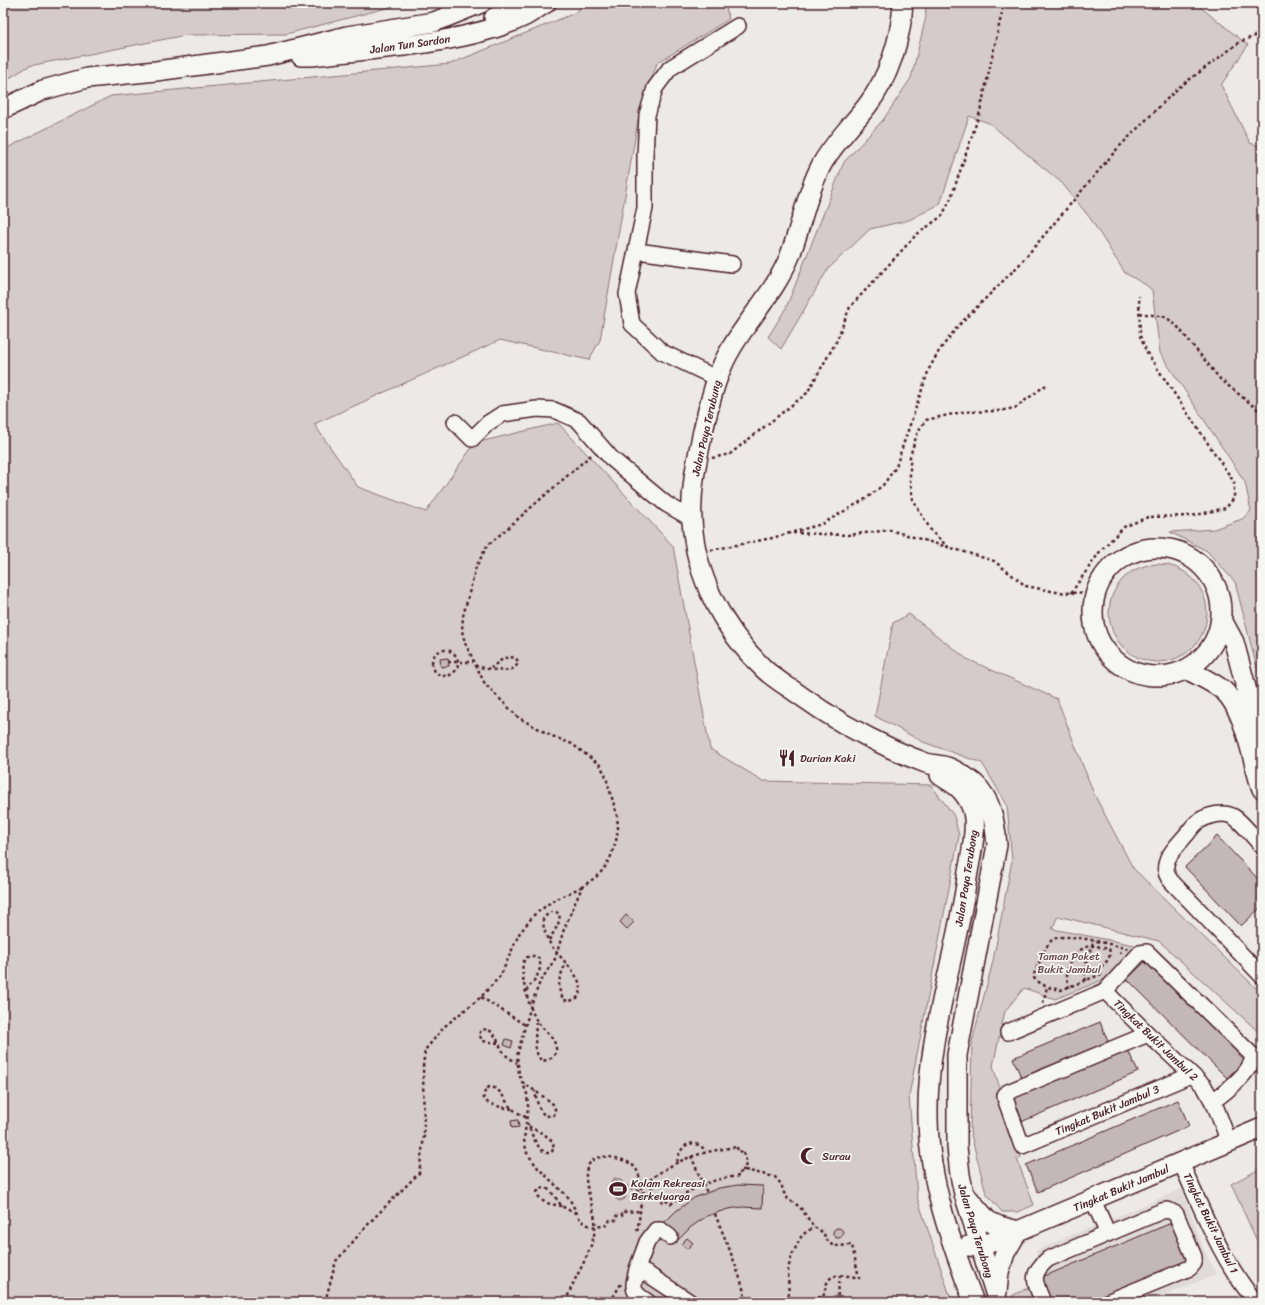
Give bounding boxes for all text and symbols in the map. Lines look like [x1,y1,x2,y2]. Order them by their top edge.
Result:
street label: Jalan Tun Sardon [368,29,452,60]
street label: Jalan Paya Terubung [686,378,727,479]
restaurant icon: Durian Kaki [777,748,797,768]
place label: Durian Kaki [800,749,856,768]
street label: Jalan Paya Terubong [949,828,984,929]
park label: Taman Poket Bukit Jambul [1037,947,1102,979]
street label: Tingkat Bukit Jambul 2 [1109,995,1203,1087]
street label: Tingkat Bukit Jambul 3 [1052,1080,1162,1141]
mosque icon: Surau [799,1146,819,1166]
place label: Surau [822,1147,851,1166]
street label: Tingkat Bukit Jambul [1070,1159,1173,1217]
street label: Tingkat Bukit Jambul 1 [1178,1169,1243,1277]
place label: Kolam Rekreasi Berkeluarga [631,1174,706,1206]
sports icon: Kolam Rekreasi Berkeluarga [608,1179,628,1199]
street label: Jalan Paya Terubong [952,1181,999,1281]

